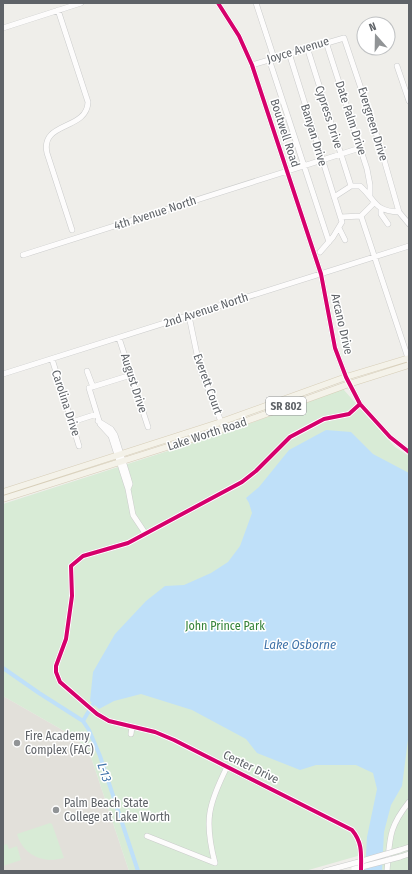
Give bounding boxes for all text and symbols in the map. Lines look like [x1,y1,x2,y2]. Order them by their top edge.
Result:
north arrow [356,16,396,56]
text: N [367,20,378,34]
street label: Joyce Avenue [265,34,331,66]
street label: Date Palm Drive [332,79,370,157]
street label: Cypress Drive [312,84,346,150]
street label: Evergreen Drive [355,85,391,163]
street label: Boutwell Road [267,97,303,169]
street label: Banyan Drive [298,102,330,168]
street label: 4th Avenue North [112,193,198,233]
street label: 2nd Avenue North [162,290,250,330]
street label: Arcano Drive [328,292,356,356]
street label: August Drive [118,352,150,415]
street label: Everett Court [191,352,225,416]
street label: Carolina Drive [49,368,83,438]
road number: SR 802 [266,397,306,415]
street label: Lake Worth Road [166,415,248,453]
park label: John Prince Park [185,619,265,633]
water label: Lake Osborne [264,637,336,652]
place label: Fire Academy Complex (FAC) [25,729,94,757]
marker: Fire Academy Complex (FAC) [12,738,22,748]
street label: Center Drive [221,748,281,787]
water label: L-13 [94,761,115,784]
place label: Palm Beach State College at Lake Worth [64,796,170,824]
marker: Palm Beach State College at Lake Worth [51,805,61,815]

